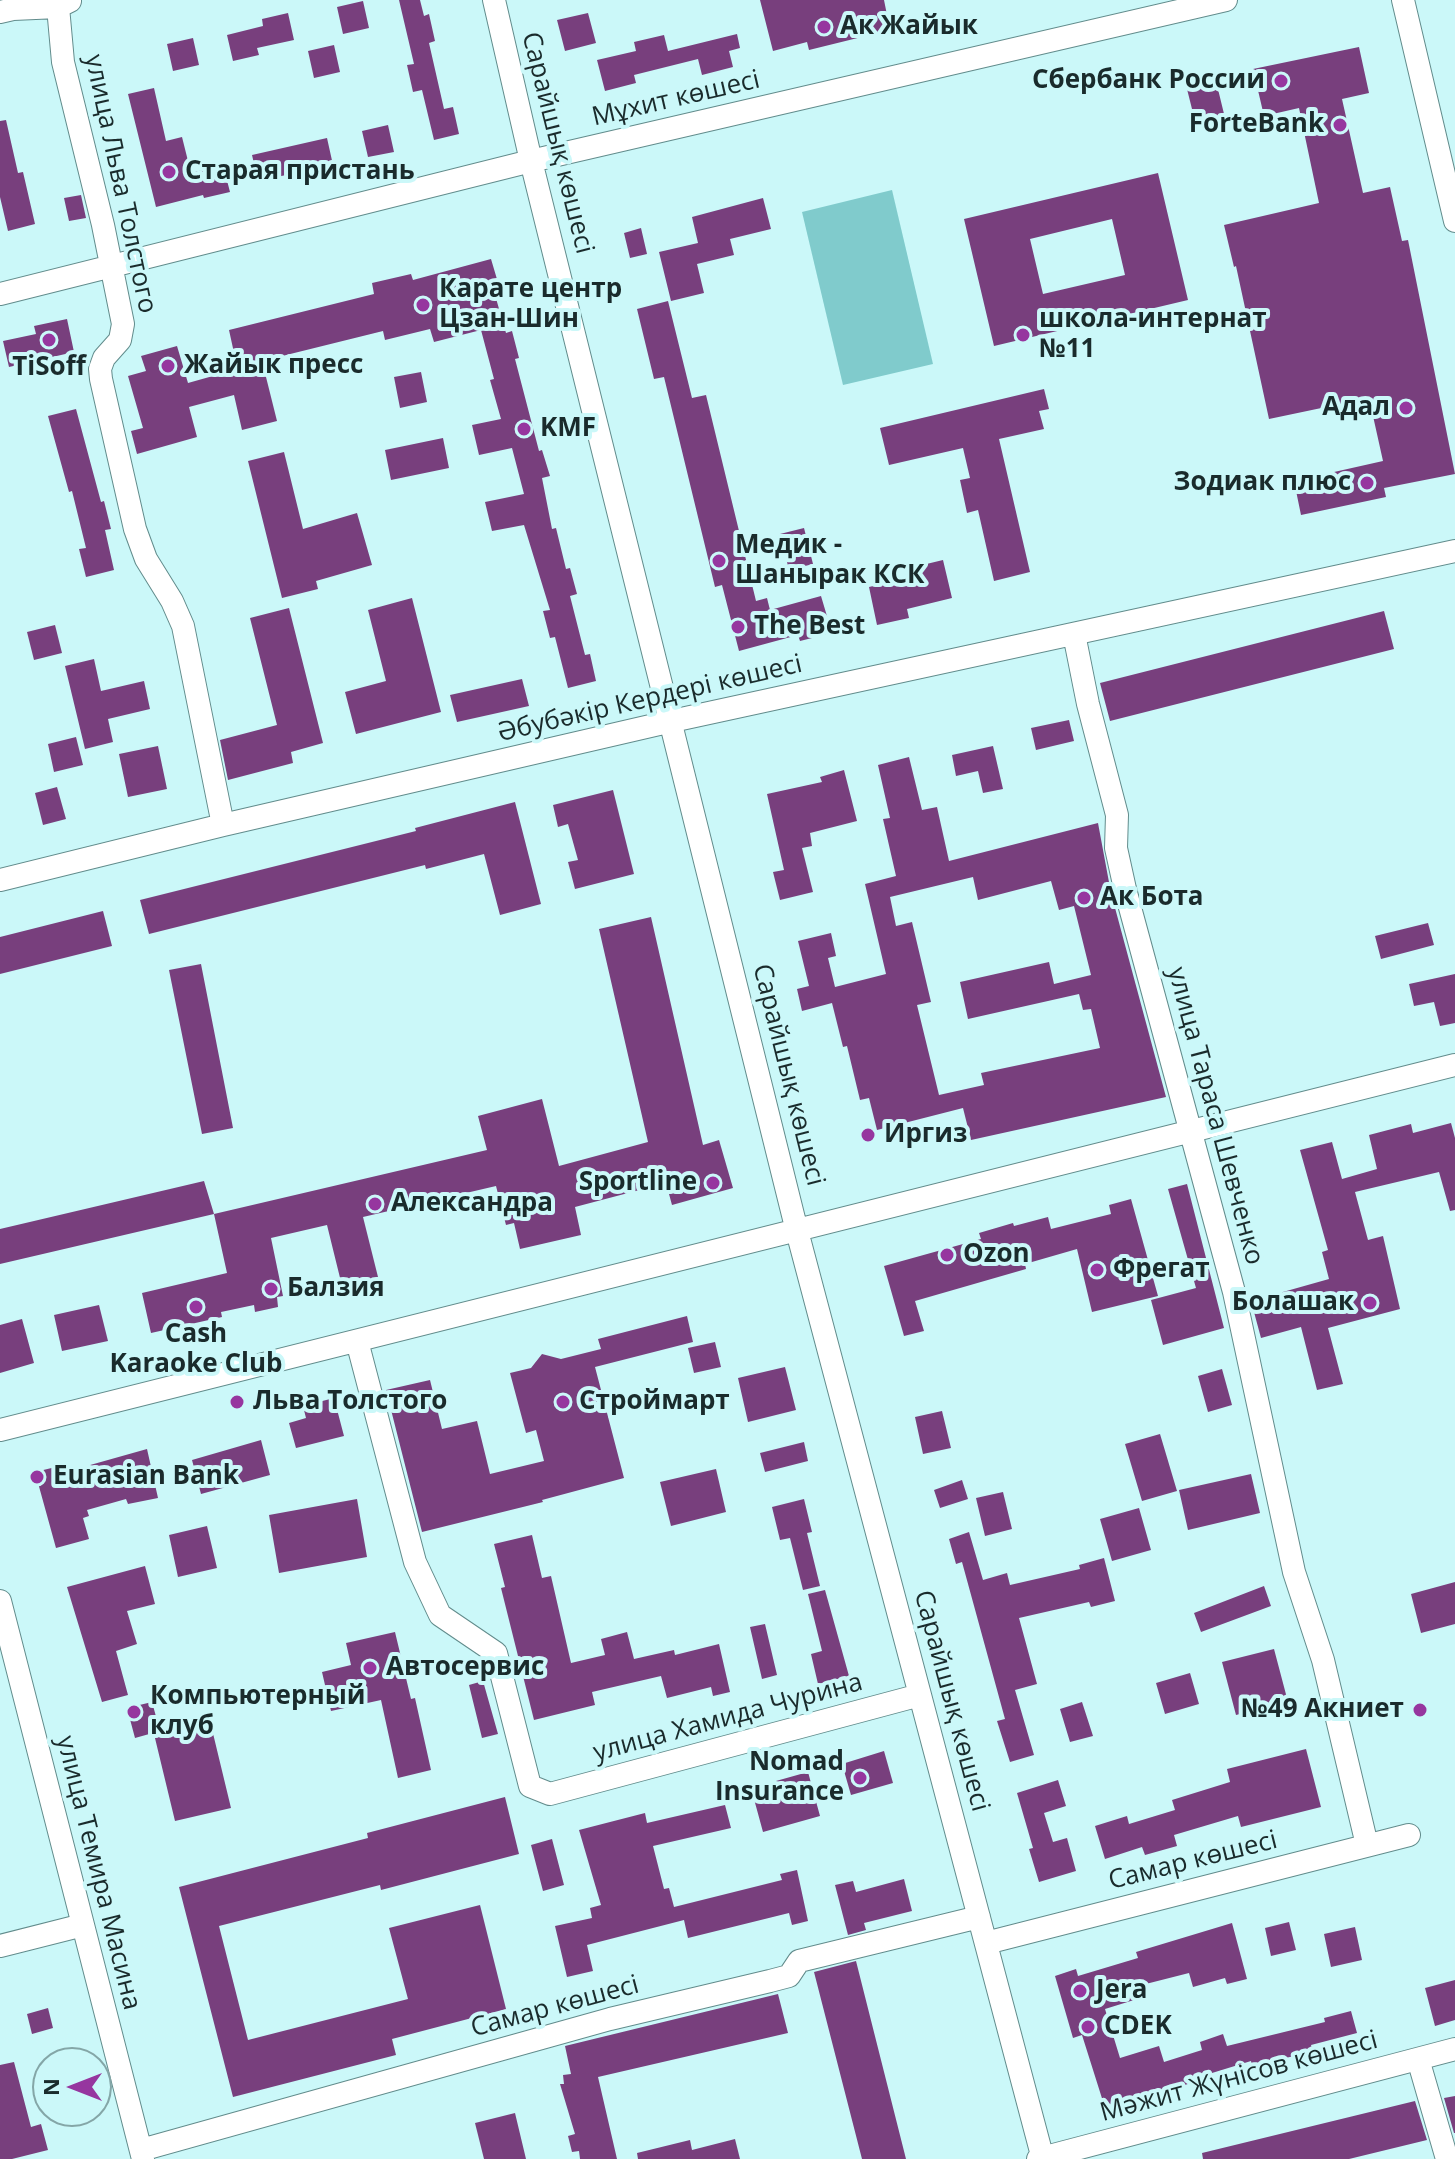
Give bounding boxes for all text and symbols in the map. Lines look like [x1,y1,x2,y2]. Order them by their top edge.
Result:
place label: Ак Жайык [840,11,978,43]
marker: Ак Жайык [815,18,833,36]
street label: Сарайшық көшесі [514,29,600,257]
street label: улица Льва Толстого [77,52,163,316]
street label: Мұхит көшесі [589,65,763,133]
place label: Сбербанк России [1032,65,1265,97]
marker: Сбербанк России [1272,72,1290,90]
place label: ForteBank [1189,109,1324,141]
marker: ForteBank [1331,116,1349,134]
place label: Старая пристань [185,156,415,188]
marker: Старая пристань [160,163,178,181]
place label: Карате центр Цзан-Шин [439,274,622,336]
marker: Карате центр Цзан-Шин [414,296,432,314]
place label: школа-интернат №11 [1039,304,1267,366]
marker: школа-интернат №11 [1014,326,1032,344]
marker: TiSoff [40,331,58,349]
place label: Жайык пресс [184,350,363,382]
place label: TiSoff [12,352,86,384]
marker: Жайык пресс [159,357,177,375]
place label: Адал [1322,392,1390,424]
marker: Адал [1397,399,1415,417]
place label: KMF [540,413,596,445]
marker: KMF [515,420,533,438]
place label: Зодиак плюс [1174,467,1351,499]
marker: Зодиак плюс [1358,474,1376,492]
place label: Медик - Шанырак КСК [735,530,925,592]
marker: Медик - Шанырак КСК [710,552,728,570]
place label: The Best [754,611,865,643]
marker: The Best [729,618,747,636]
street label: Әбубәкір Кердері көшесі [495,649,805,749]
place label: Ак Бота [1100,882,1204,914]
marker: Ак Бота [1075,889,1093,907]
street label: Сарайшық көшесі [745,961,831,1189]
street label: улица Тараса Шевченко [1160,964,1270,1268]
place label: Иргиз [884,1119,967,1151]
marker: Иргиз [859,1126,877,1144]
place label: Sportline [579,1167,697,1199]
marker: Sportline [704,1174,722,1192]
place label: Александра [391,1188,553,1220]
marker: Александра [366,1195,384,1213]
place label: Ozon [963,1239,1030,1271]
marker: Ozon [938,1246,956,1264]
place label: Фрегат [1113,1254,1210,1286]
marker: Фрегат [1088,1261,1106,1279]
place label: Балзия [287,1273,385,1305]
marker: Балзия [262,1280,280,1298]
place label: Болашак [1232,1287,1354,1319]
marker: Болашак [1361,1294,1379,1312]
marker: Cash Karaoke Club [187,1298,205,1316]
place label: Cash Karaoke Club [110,1319,282,1380]
place label: Льва Толстого [253,1386,447,1418]
place label: Строймарт [579,1386,730,1418]
marker: Льва Толстого [228,1393,246,1411]
marker: Строймарт [554,1393,572,1411]
place label: Eurasian Bank [53,1461,239,1493]
marker: Eurasian Bank [28,1468,46,1486]
street label: Сарайшық көшесі [906,1587,996,1815]
place label: Автосервис [386,1652,544,1684]
marker: Автосервис [361,1659,379,1677]
street label: улица Хамида Чурина [590,1667,866,1769]
place label: Компьютерный клуб [150,1681,365,1742]
place label: №49 Акниет [1241,1694,1404,1726]
marker: №49 Акниет [1411,1701,1429,1719]
marker: Компьютерный клуб [125,1703,143,1721]
street label: улица Темира Масина [49,1733,147,2013]
place label: Nomad Insurance [715,1747,844,1808]
marker: Nomad Insurance [851,1769,869,1787]
street label: Самар көшесі [1105,1825,1281,1897]
street label: Самар көшесі [467,1970,643,2044]
place label: Jera [1096,1975,1147,2007]
marker: Jera [1071,1982,1089,2000]
place label: CDEK [1104,2011,1172,2043]
marker: CDEK [1079,2018,1097,2036]
street label: Мәжит Жүнісов көшесі [1097,2025,1381,2129]
north arrow [32,2047,112,2127]
text: N [35,2078,65,2096]

